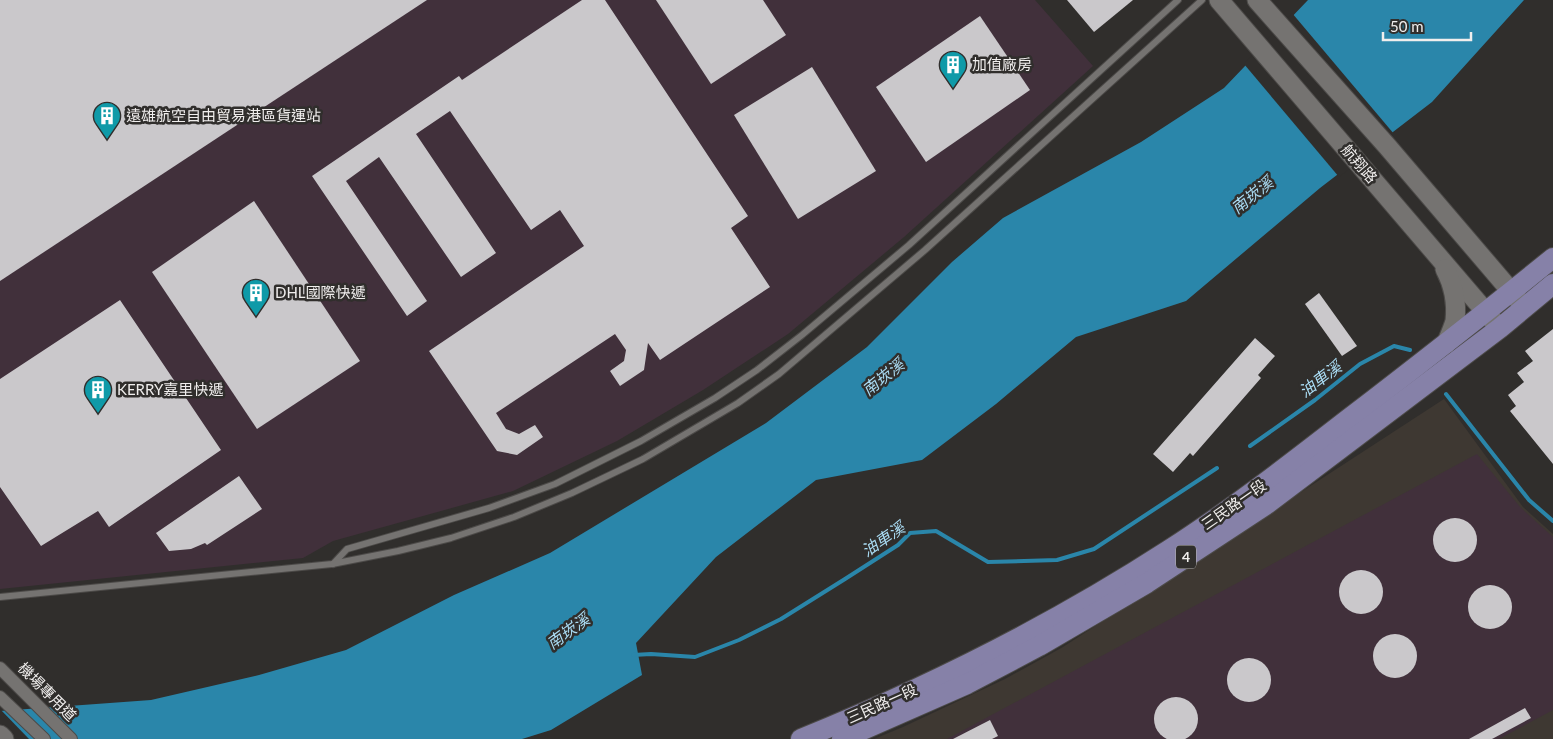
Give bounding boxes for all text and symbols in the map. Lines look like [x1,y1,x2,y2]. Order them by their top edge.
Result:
scale bar [1383,10,1470,42]
text: 50 m [1390,17,1424,35]
building icon: 加值廠房 [938,50,968,89]
place label: 加值廠房 [972,55,1032,73]
building icon: 遠雄航空自由貿易港區貨運站 [92,101,122,140]
place label: 遠雄航空自由貿易港區貨運站 [126,106,321,124]
street label: 航翔路 [1338,140,1381,186]
water label: 南崁溪 [1227,171,1278,217]
building icon: DHL國際快遞 [241,278,271,317]
place label: DHL國際快遞 [275,283,366,301]
water label: 南崁溪 [858,353,909,399]
water label: 油車溪 [1295,355,1346,401]
building icon: KERRY嘉里快遞 [83,375,113,414]
place label: KERRY嘉里快遞 [117,380,223,398]
street label: 三民路一段 [1198,475,1269,533]
water label: 油車溪 [858,516,910,560]
road number: 4 [1176,546,1196,568]
water label: 南崁溪 [543,608,594,652]
street label: 機場專用道 [15,658,81,724]
street label: 三民路一段 [844,680,920,727]

